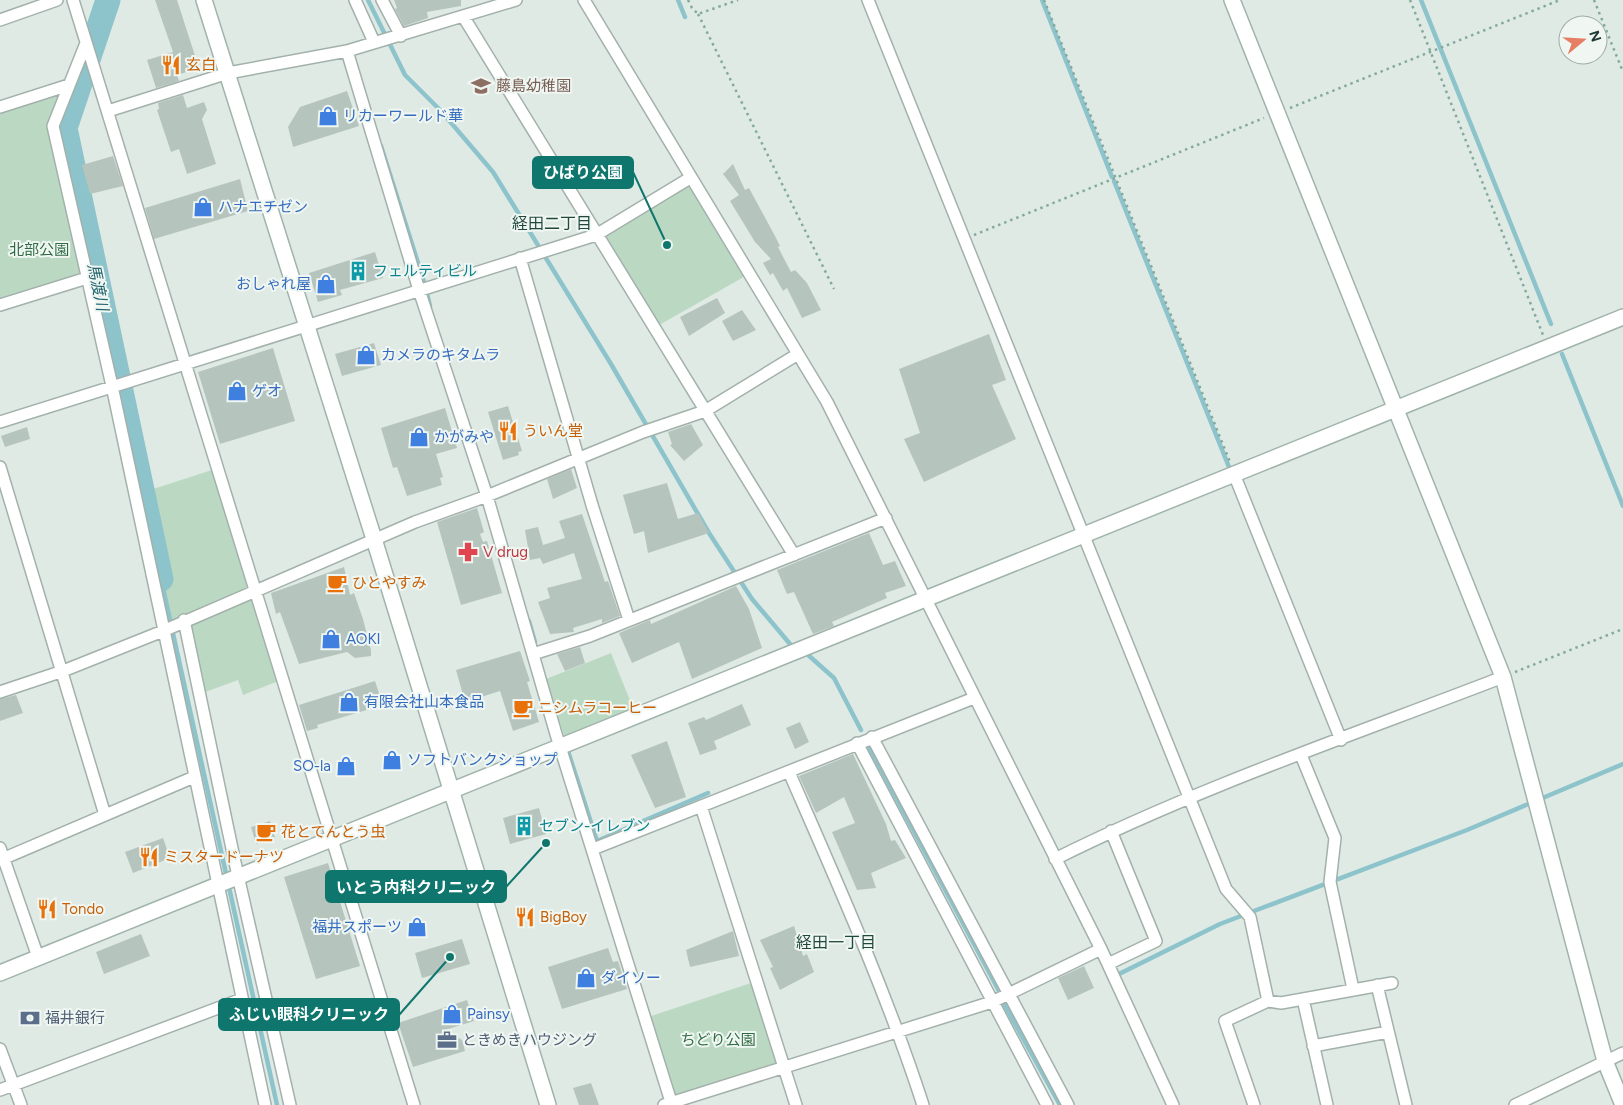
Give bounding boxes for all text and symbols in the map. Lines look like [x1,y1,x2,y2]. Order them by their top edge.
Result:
north arrow [1558,15,1608,65]
text: N [1585,28,1605,44]
restaurant icon: 玄白 [160,54,182,76]
place label: 玄白 [186,56,216,74]
school or university icon: 藤島幼稚園 [470,75,492,97]
place label: 藤島幼稚園 [496,77,571,95]
shop icon: リカーワールド華 [317,105,339,127]
place label: リカーワールド華 [343,107,463,125]
callout: ひばり公園 [533,157,633,188]
text: ひばり公園 [543,163,623,182]
shop icon: ハナエチゼン [192,196,214,218]
place label: ハナエチゼン [218,198,308,216]
district label: 経田二丁目 [512,214,592,233]
park label: 北部公園 [9,241,69,259]
building icon: フェルティビル [347,260,369,282]
water label: 馬渡川 [84,262,113,314]
place label: フェルティビル [373,262,477,280]
shop icon: おしゃれ屋 [315,273,337,295]
place label: おしゃれ屋 [236,275,311,293]
shop icon: カメラのキタムラ [355,344,377,366]
place label: カメラのキタムラ [381,346,500,364]
shop icon: ゲオ [226,380,248,402]
place label: ゲオ [252,382,282,400]
restaurant icon: ういん堂 [497,420,519,442]
place label: ういん堂 [523,422,583,440]
shop icon: かがみや [408,426,430,448]
place label: かがみや [434,428,494,446]
pharmacy icon: V drug [457,541,479,563]
place label: V drug [483,543,528,561]
cafe icon: ひとやすみ [326,572,348,594]
place label: ひとやすみ [352,574,427,592]
shop icon: AOKI [320,628,342,650]
place label: AOKI [346,630,381,648]
shop icon: 有限会社山本食品 [338,691,360,713]
place label: 有限会社山本食品 [364,693,484,711]
cafe icon: ニシムラコーヒー [512,697,534,719]
place label: ニシムラコーヒー [538,699,657,717]
shop icon: ソフトバンクショップ [381,749,403,771]
place label: ソフトバンクショップ [407,751,558,769]
shop icon: SO-la [335,755,357,777]
place label: SO-la [293,757,331,775]
building icon: セブン-イレブン [513,815,535,837]
place label: セブン-イレブン [539,817,650,835]
cafe icon: 花とてんとう虫 [255,821,277,843]
place label: 花とてんとう虫 [281,823,386,841]
restaurant icon: ミスタードーナツ [138,846,160,868]
place label: ミスタードーナツ [164,848,284,866]
callout: いとう内科クリニック [326,871,506,902]
text: いとう内科クリニック [336,878,496,897]
restaurant icon: Tondo [36,898,58,920]
place label: Tondo [62,900,104,918]
restaurant icon: BigBoy [514,906,536,928]
place label: BigBoy [540,908,587,926]
shop icon: 福井スポーツ [406,916,428,938]
place label: 福井スポーツ [312,918,402,936]
district label: 経田一丁目 [796,933,876,952]
shop icon: ダイソー [575,967,597,989]
place label: ダイソー [601,969,661,987]
callout: ふじい眼科クリニック [219,999,399,1030]
shop icon: Painsy [441,1003,463,1025]
text: ふじい眼科クリニック [229,1005,389,1024]
place label: Painsy [467,1005,510,1023]
bank icon: 福井銀行 [19,1007,41,1029]
place label: 福井銀行 [45,1009,105,1027]
office icon: ときめきハウジング [436,1029,458,1051]
place label: ときめきハウジング [462,1031,597,1049]
park label: ちどり公園 [680,1031,756,1049]

